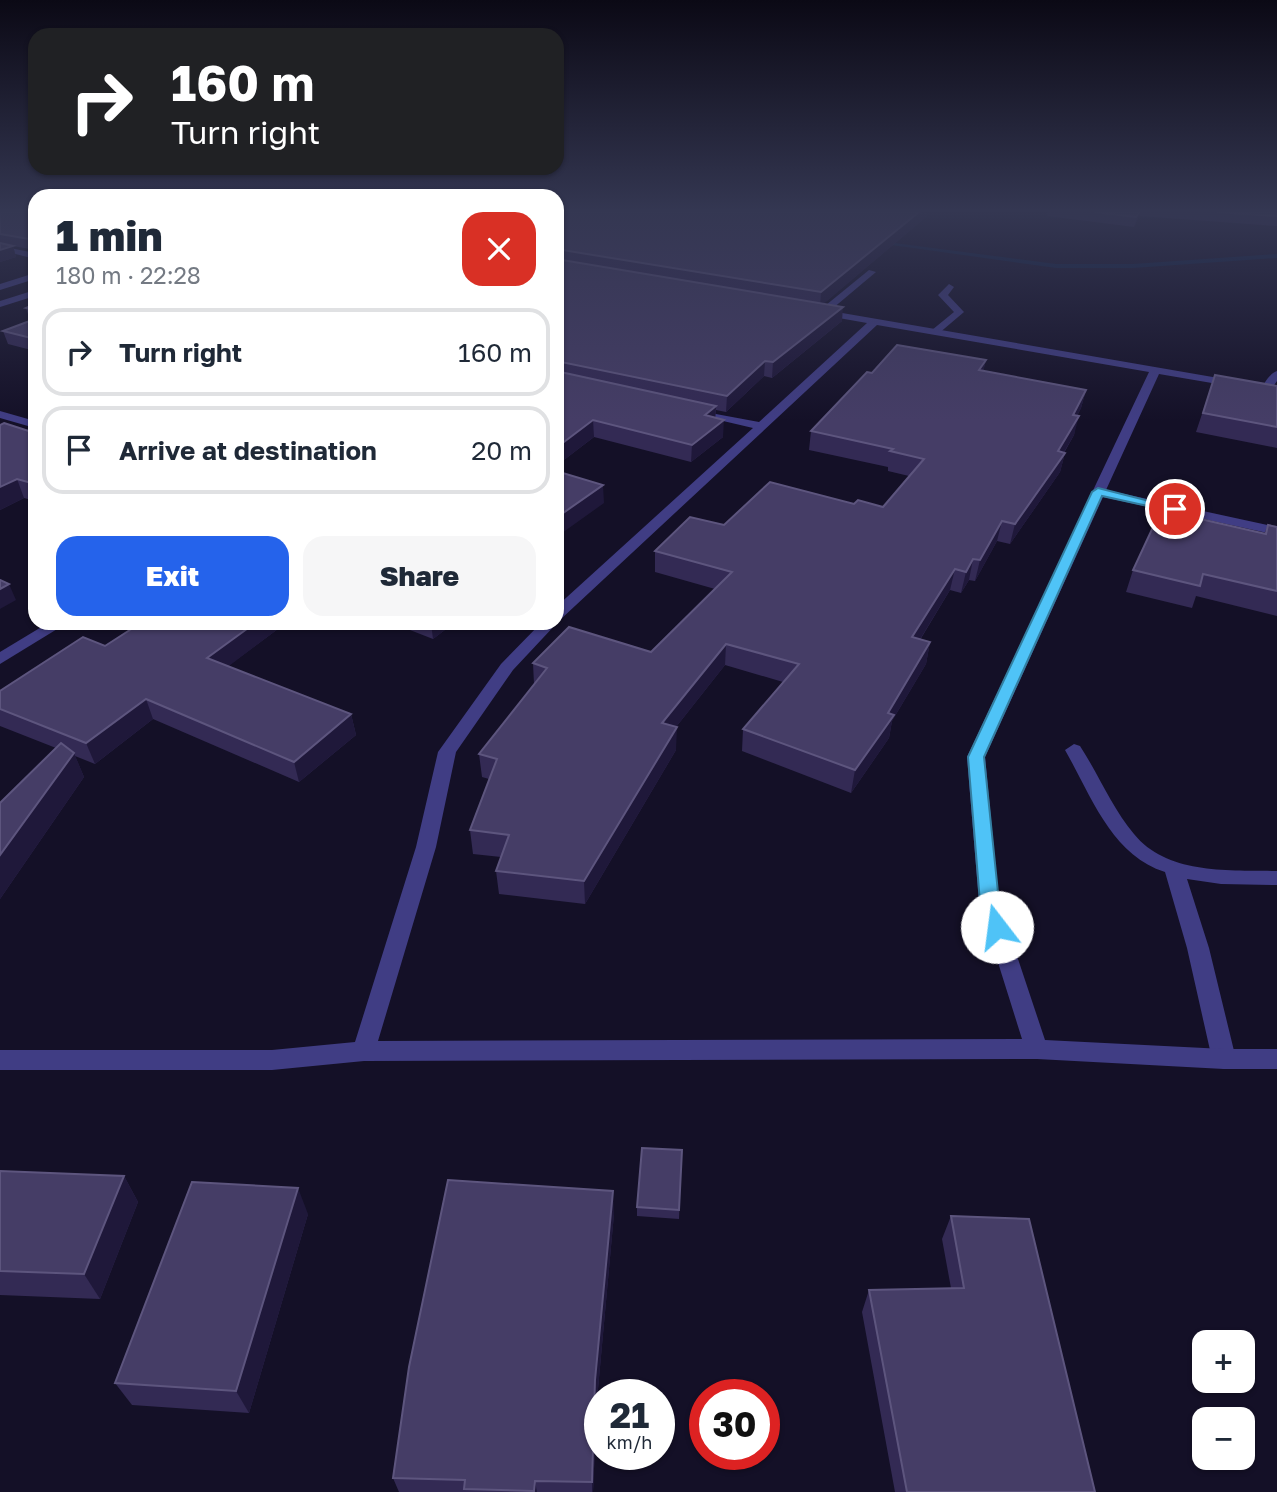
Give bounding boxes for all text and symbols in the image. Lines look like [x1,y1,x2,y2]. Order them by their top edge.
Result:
text: 160 m [171,53,314,112]
icon: right [56,56,147,147]
text: Turn right [171,113,320,151]
text: 1 min [56,210,163,260]
button: close [462,212,536,286]
text: 180 m · 22:28 [56,261,201,289]
icon: right [60,333,98,371]
text: Turn right [119,337,242,368]
text: 160 m [458,337,532,368]
icon: arrive [60,431,98,469]
text: Arrive at destination [119,435,377,466]
text: 20 m [471,435,532,466]
pin [1145,479,1205,539]
icon: arrive [1156,490,1194,528]
button: Exit [56,536,289,616]
button: Share [303,536,536,616]
position arrow [960,890,1034,964]
map controls [1192,1330,1255,1470]
button: + [1192,1330,1255,1393]
speed limit sign: 30 [689,1379,780,1470]
text: 21 [610,1394,649,1436]
button: − [1192,1407,1255,1470]
text: km/h [607,1431,652,1453]

